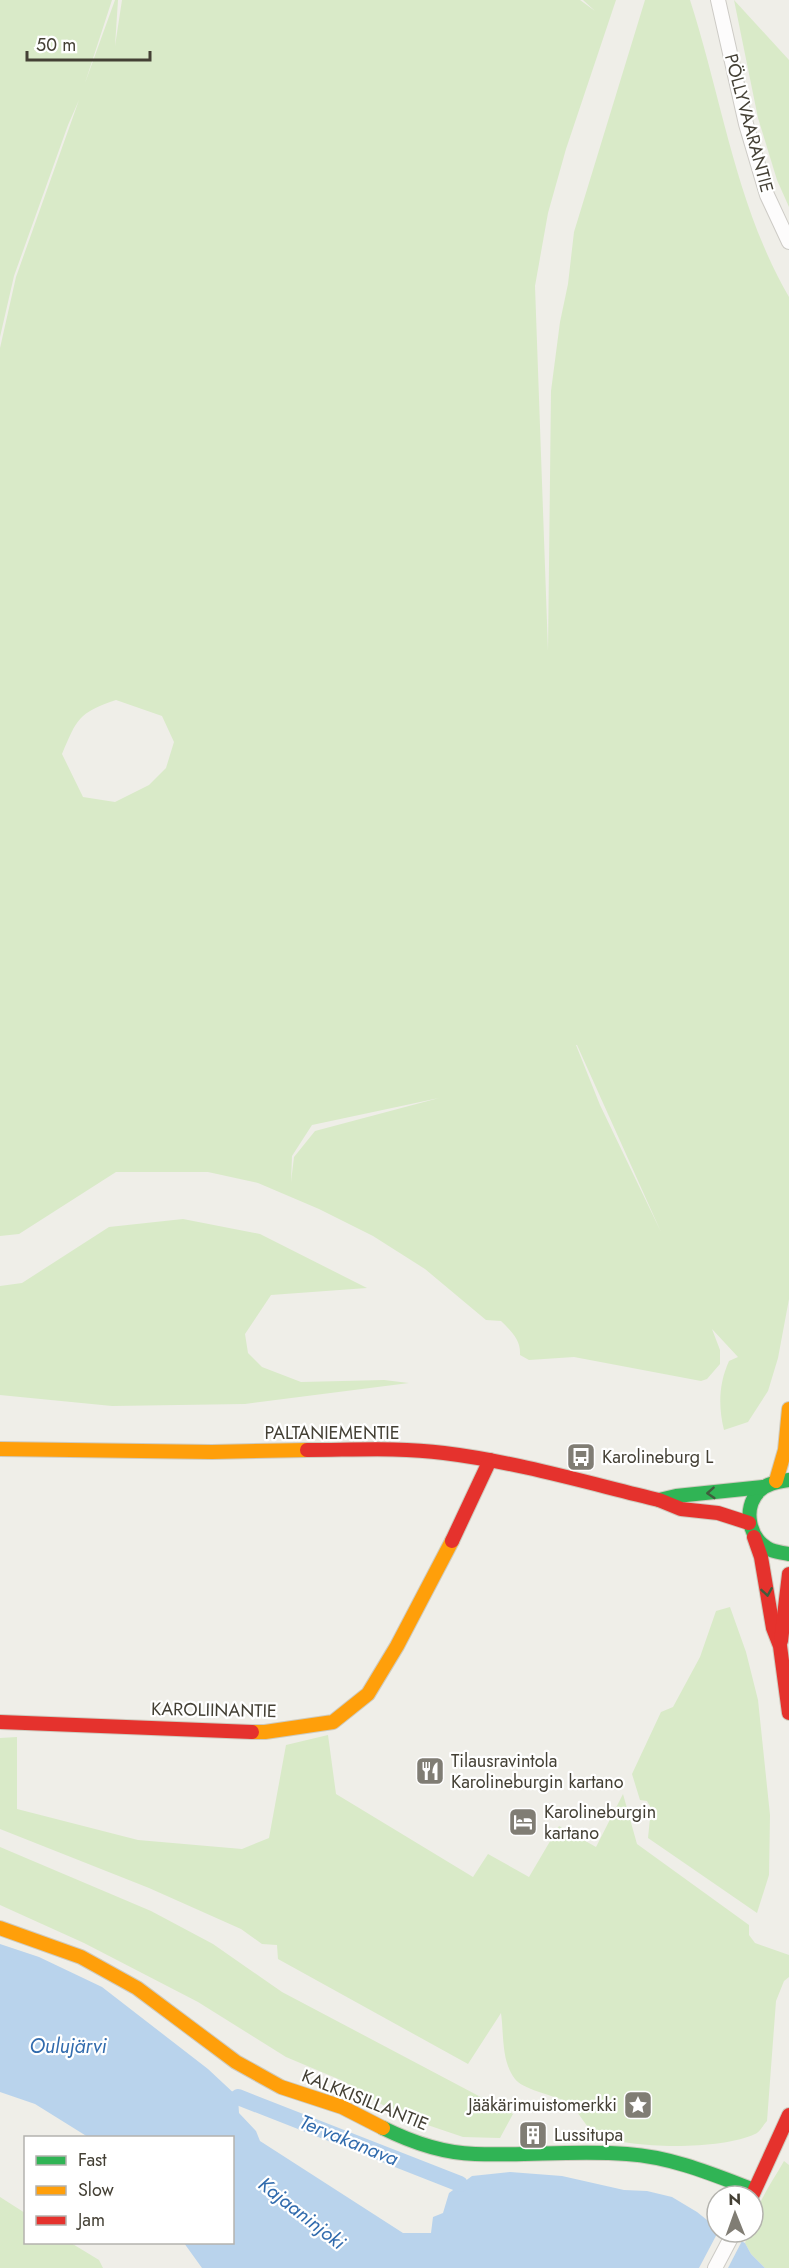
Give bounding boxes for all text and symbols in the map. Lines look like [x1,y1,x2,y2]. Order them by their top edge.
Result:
scale bar [27,24,150,62]
text: 50 m [36,32,76,58]
street label: PÖLLYVAARANTIE [718,51,780,195]
street label: PALTANIEMENTIE [264,1420,400,1446]
bus stop icon: Karolineburg L [565,1441,597,1473]
place label: Karolineburg L [602,1444,713,1470]
one-way arrow [706,1487,715,1500]
one-way arrow [760,1586,773,1596]
street label: KAROLIINANTIE [151,1696,277,1724]
place label: Tilausravintola Karolineburgin kartano [451,1748,624,1795]
restaurant icon: Tilausravintola Karolineburgin kartano [414,1755,446,1787]
place label: Karolineburgin kartano [544,1799,656,1846]
hotel icon: Karolineburgin kartano [507,1806,539,1838]
water label: Oulujärvi [30,2032,107,2061]
street label: KALKKISILLANTIE [298,2063,432,2137]
place icon: Jääkärimuistomerkki [622,2089,654,2121]
place label: Jääkärimuistomerkki [466,2092,617,2118]
water label: Tervakanava [295,2107,403,2173]
building icon: Lussitupa [517,2119,549,2151]
place label: Lussitupa [554,2122,623,2148]
legend [24,2136,234,2244]
text: Fast [78,2147,107,2173]
water label: Kajaaninjoki [252,2170,352,2257]
text: Slow [78,2177,115,2203]
north arrow [705,2184,765,2244]
text: N [728,2188,741,2211]
text: Jam [76,2207,105,2233]

